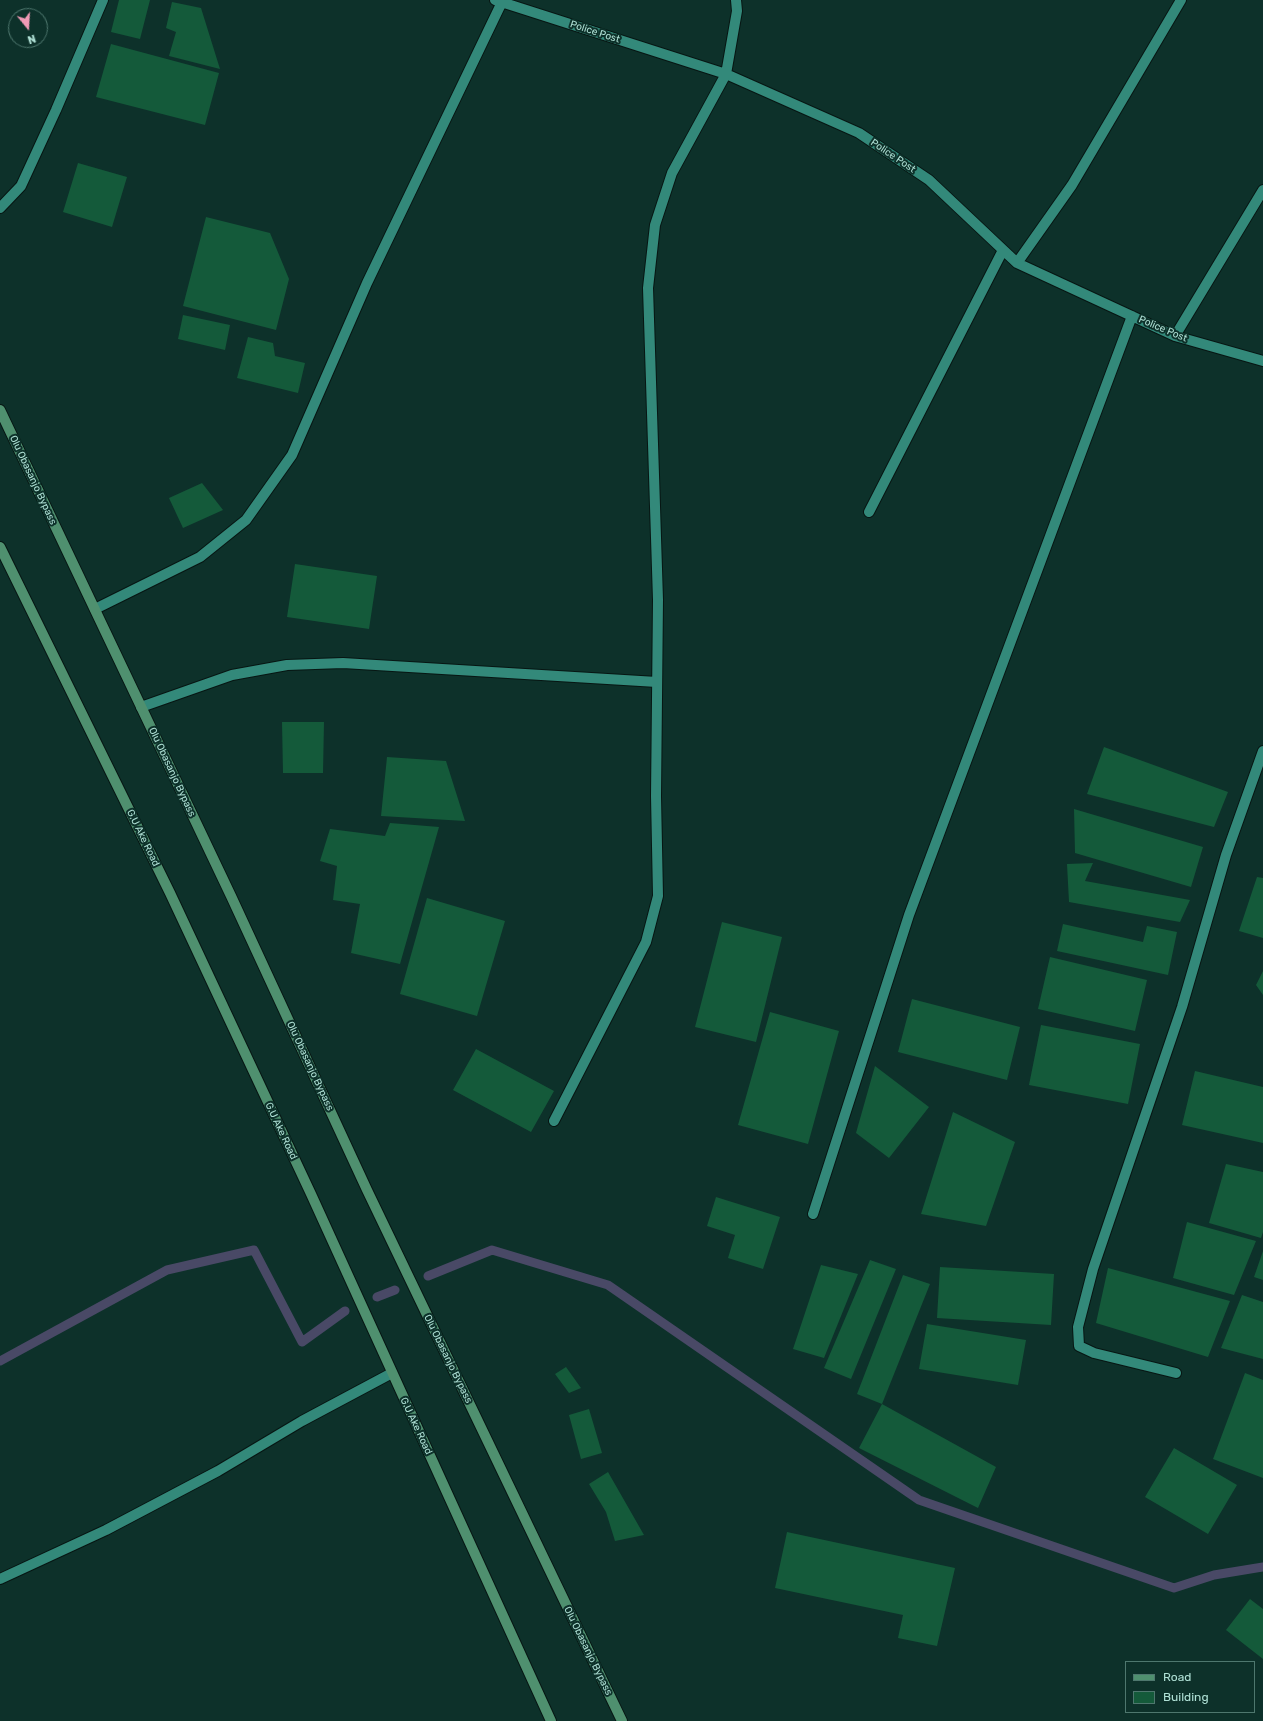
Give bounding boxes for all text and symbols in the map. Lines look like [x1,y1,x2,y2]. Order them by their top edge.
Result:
north arrow [8,8,48,48]
street label: Police Post [569,18,621,46]
text: N [26,32,37,46]
street label: Police Post [868,137,918,175]
street label: Police Post [1137,313,1189,345]
street label: Olu Obasanjo Bypass [7,433,59,527]
street label: Olu Obasanjo Bypass [146,725,198,819]
street label: G.U Ake Road [124,808,162,868]
street label: Olu Obasanjo Bypass [284,1019,336,1113]
street label: G.U Ake Road [263,1100,299,1162]
street label: Olu Obasanjo Bypass [421,1313,475,1405]
street label: G.U Ake Road [398,1395,434,1457]
street label: Olu Obasanjo Bypass [561,1605,615,1697]
legend [1125,1661,1255,1713]
text: Road [1163,1670,1191,1684]
text: Building [1163,1690,1209,1704]

